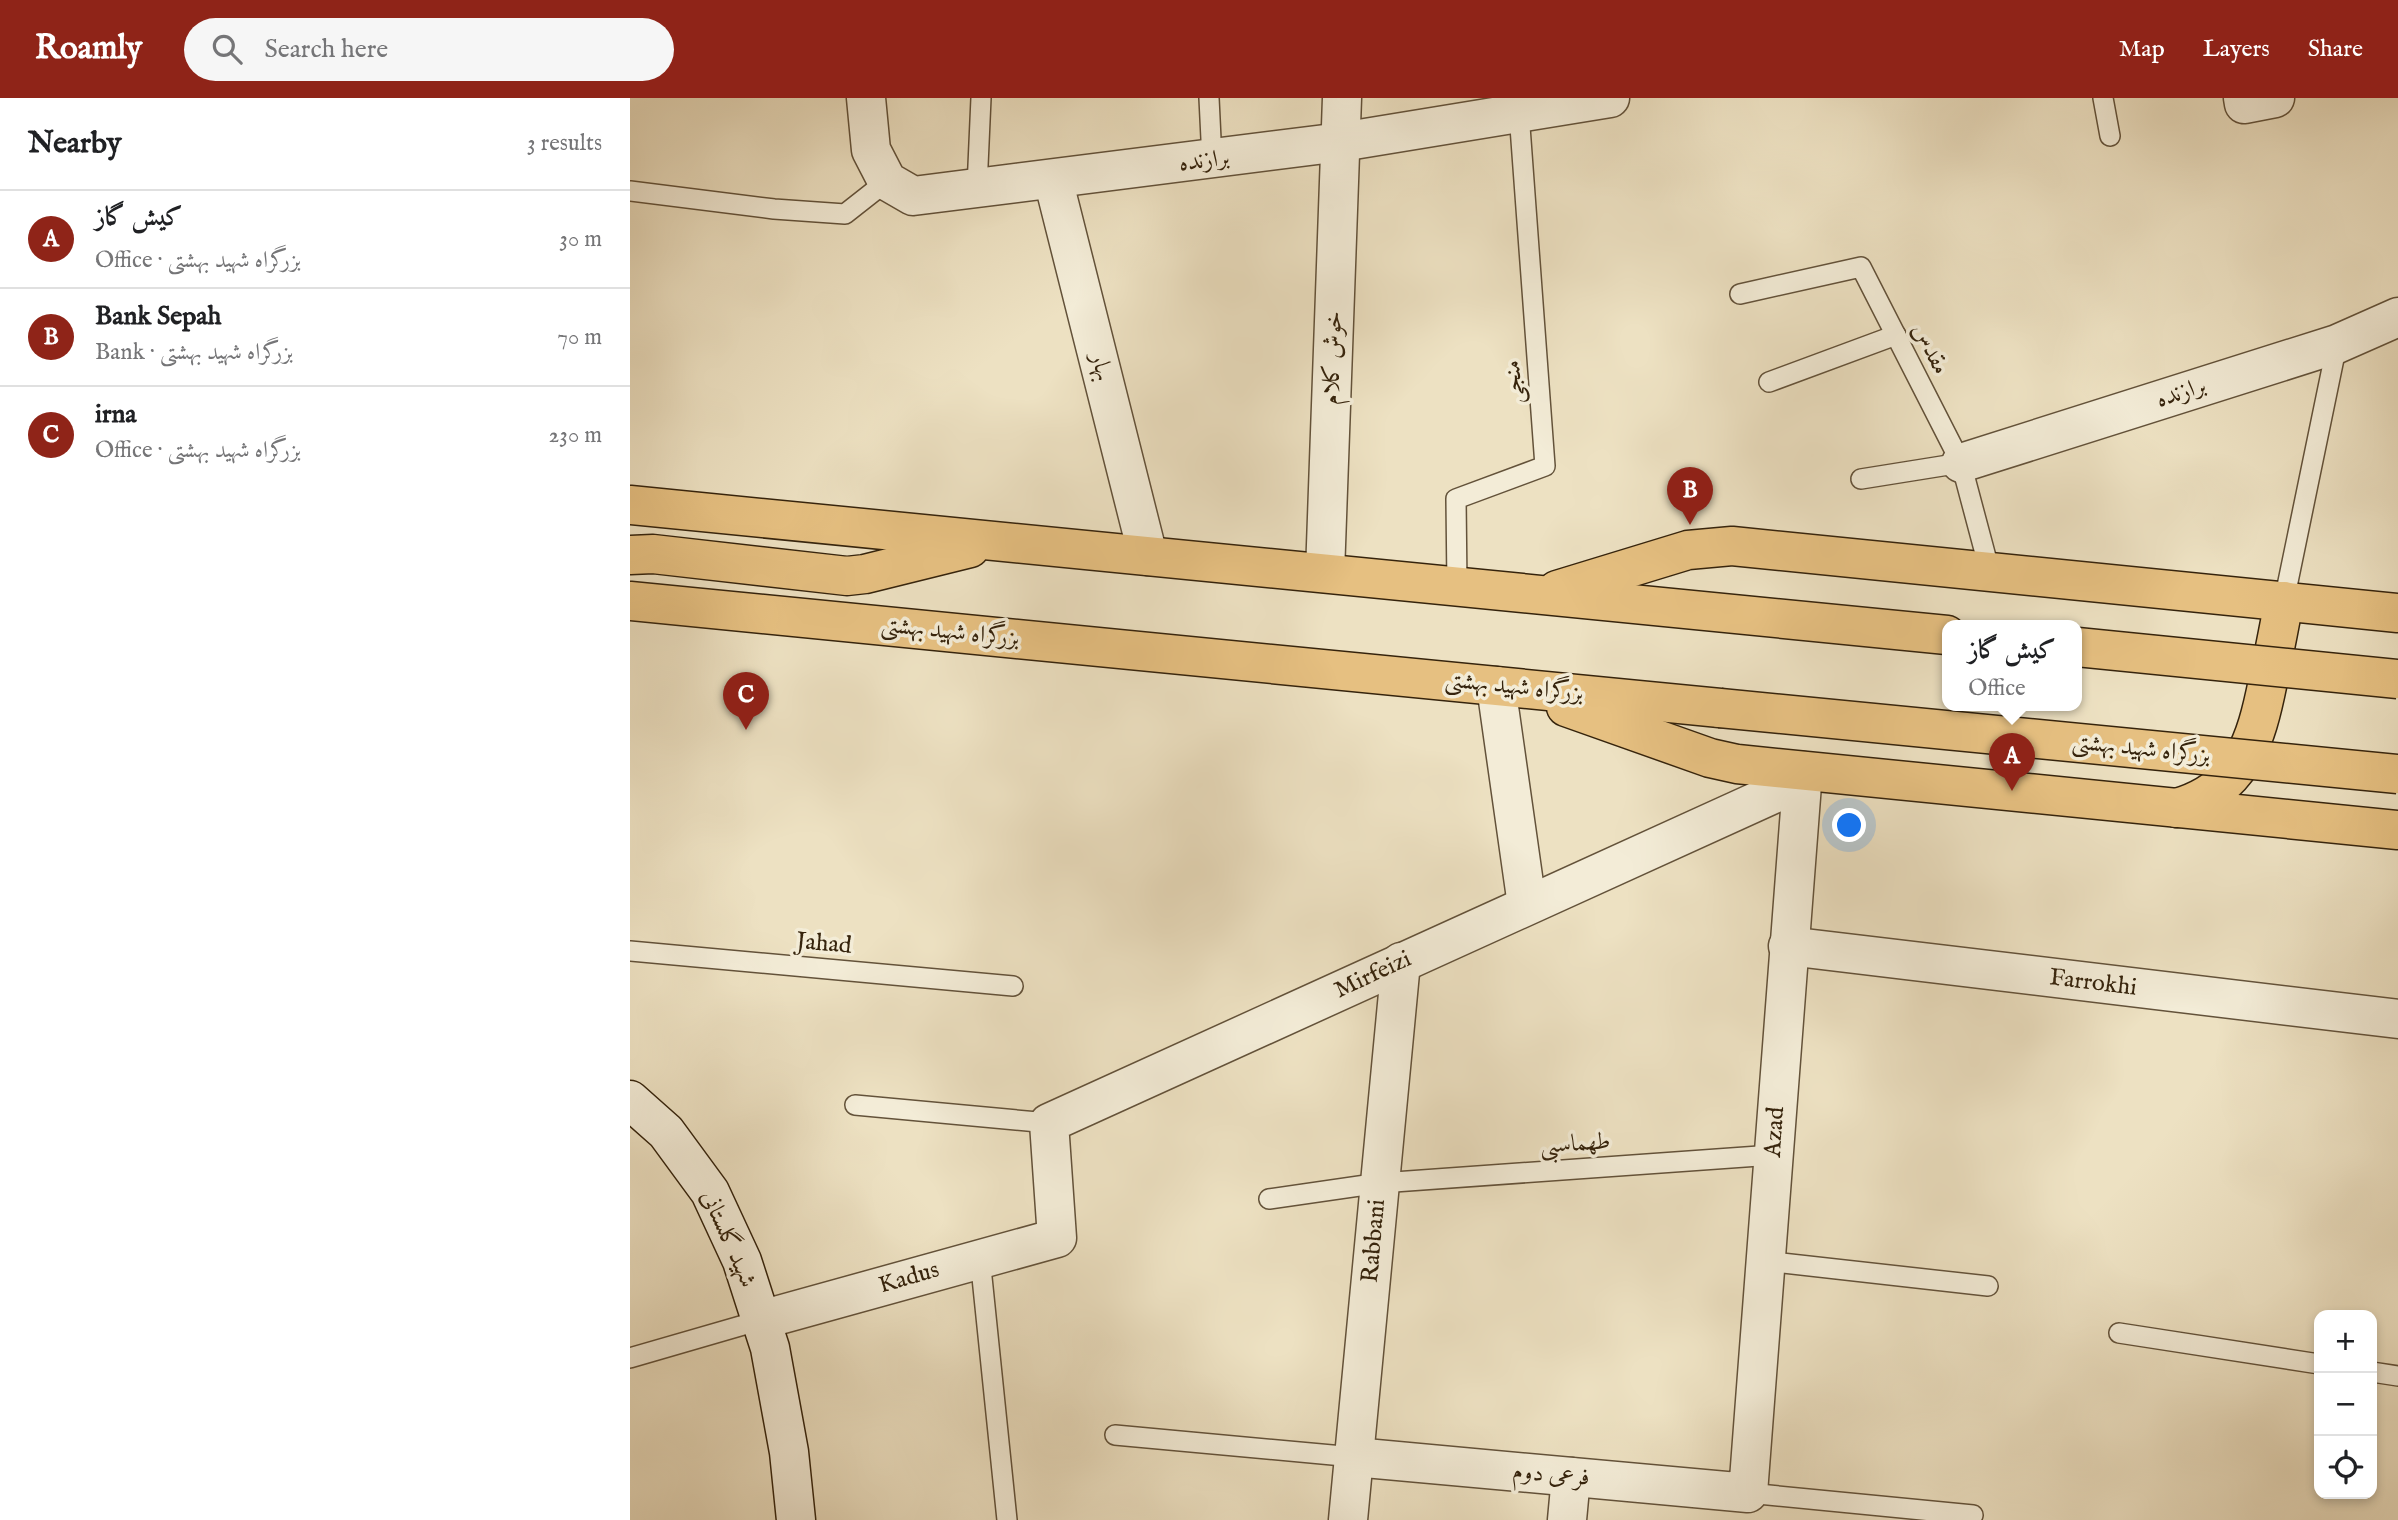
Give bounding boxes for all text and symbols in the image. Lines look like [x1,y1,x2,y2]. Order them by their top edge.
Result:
search box [184,18,674,81]
text: Roamly [35,28,142,70]
icon: search [208,30,246,68]
text: Search here [264,33,388,66]
text: Map [2119,34,2165,65]
text: Layers [2203,34,2270,65]
text: Share [2308,34,2363,65]
text: Nearby [28,125,121,163]
text: 3 results [527,129,602,158]
street label: برازنده [1177,143,1231,179]
text: كيش گاز [95,201,183,234]
text: A [43,225,59,254]
text: 30 m [559,225,602,254]
text: Office · بزرگراه شهید بهشتی [95,246,301,275]
text: Bank Sepah [95,300,221,333]
street label: خوش کلام [1316,311,1354,406]
street label: مقدس [1904,318,1956,380]
text: B [43,323,59,352]
text: 70 m [557,323,602,352]
text: Bank · بزرگراه شهید بهشتی [95,338,293,367]
street label: بهار [1082,348,1119,384]
street label: منجی [1497,359,1531,405]
street label: برازنده [2152,370,2210,416]
text: irna [95,398,137,431]
text: C [43,421,59,450]
text: 230 m [549,421,602,450]
text: Office · بزرگراه شهید بهشتی [95,436,301,465]
pin: B [1667,467,1713,525]
street label: بزرگراه شهید بهشتی [879,607,1021,655]
popup [1942,620,2082,711]
text: كيش گاز [1968,634,2056,667]
street label: بزرگراه شهید بهشتی [1443,662,1585,710]
pin: C [723,672,769,730]
text: Office [1968,674,2026,703]
street label: بزرگراه شهید بهشتی [2070,724,2212,772]
pin: A [1989,733,2035,791]
your location [1832,808,1866,842]
street label: Jahad [792,926,853,962]
street label: Mirfeizi [1330,944,1416,1006]
street label: Farrokhi [2048,962,2138,1004]
street label: Azad [1758,1106,1792,1159]
street label: طهماسبی [1539,1126,1612,1165]
street label: شهید گلستانی [693,1185,764,1292]
street label: Rabbani [1355,1198,1393,1284]
street label: Kadus [875,1255,943,1301]
map controls [2314,1310,2377,1499]
button: + [2314,1310,2377,1373]
button: − [2314,1373,2377,1436]
button: locate [2314,1436,2377,1499]
street label: فرعی دوم [1511,1456,1591,1498]

